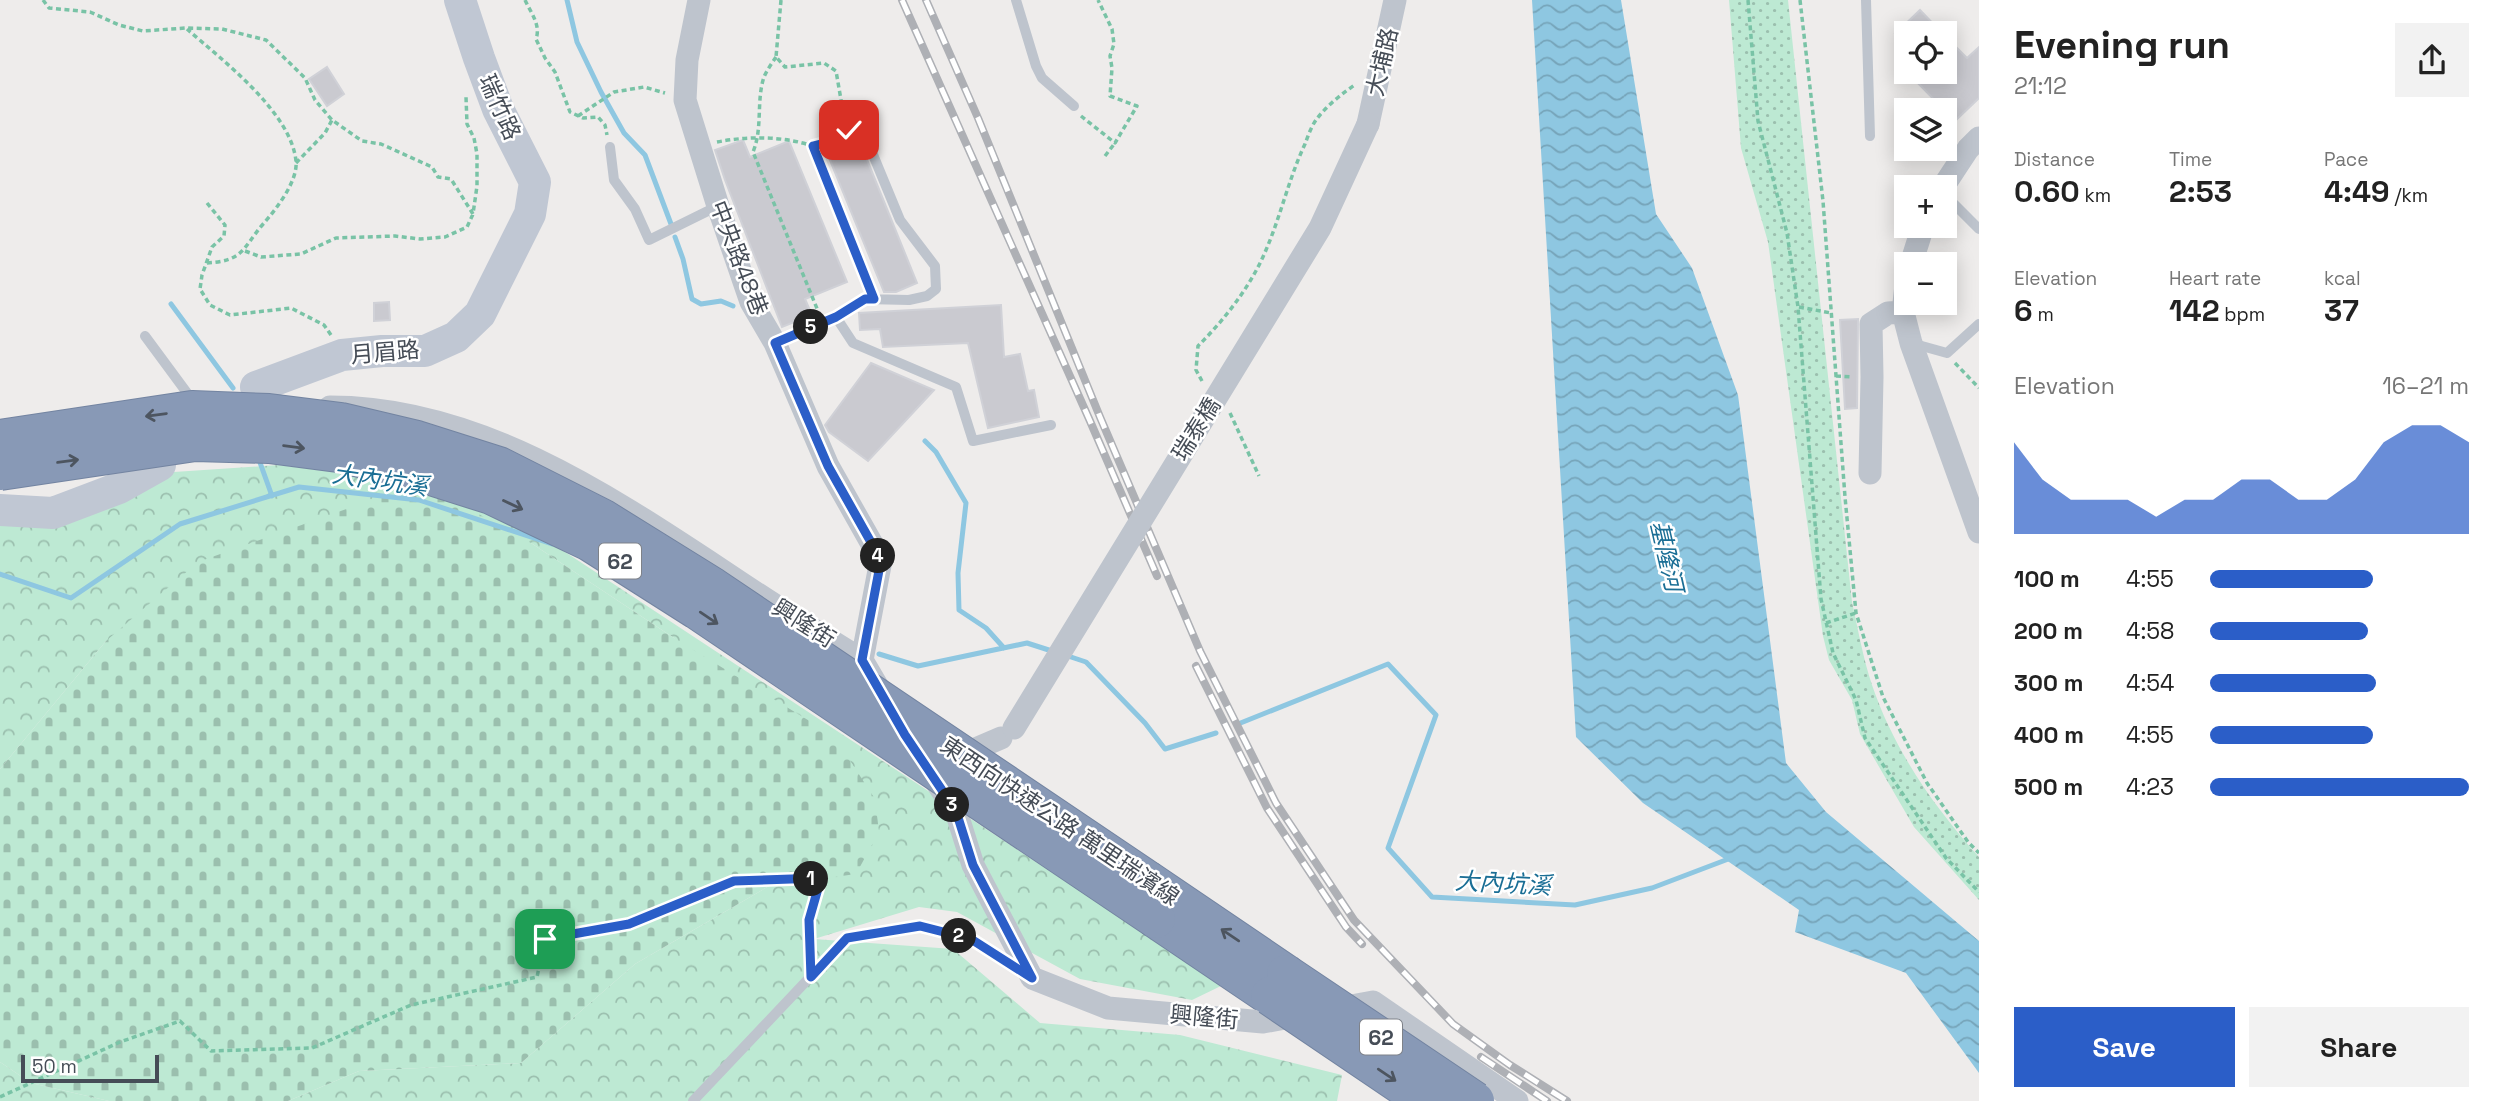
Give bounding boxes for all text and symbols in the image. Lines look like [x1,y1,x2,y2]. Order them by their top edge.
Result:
map controls [1894,21,1957,315]
button: locate [1894,21,1957,84]
text: Evening run [2014,21,2230,69]
button: share [2395,23,2469,97]
street label: 大埔路 [1360,25,1404,99]
street label: 瑞竹路 [472,69,528,145]
text: 21:12 [2014,71,2067,101]
button: layers [1894,98,1957,161]
pin [819,100,879,160]
icon: check [830,111,868,149]
text: Distance [2014,147,2095,172]
text: Time [2169,147,2212,172]
text: Pace [2324,147,2368,172]
text: 0.60 [2014,172,2080,211]
text: 2:53 [2169,172,2232,211]
text: 4:49 [2324,172,2390,211]
button: + [1894,175,1957,238]
text: km [2080,183,2111,208]
text: /km [2390,183,2428,208]
street label: 中央路48巷 [703,196,775,320]
button: − [1894,252,1957,315]
text: Elevation [2014,266,2097,291]
text: Heart rate [2169,266,2261,291]
text: kcal [2324,266,2361,291]
text: 6 [2014,291,2033,330]
text: 142 [2169,291,2219,330]
text: 37 [2324,291,2359,330]
text: m [2033,302,2054,327]
text: bpm [2219,302,2265,327]
pin: 5 [794,310,828,344]
text: 5 [805,314,816,339]
street label: 月眉路 [349,334,421,370]
text: Elevation [2014,371,2115,401]
text: 16–21 m [2382,371,2469,401]
street label: 瑞泰橋 [1165,392,1227,466]
one-way arrow [145,409,168,422]
one-way arrow [282,441,304,454]
one-way arrow [56,454,78,467]
water label: 大內坑溪 [330,458,433,502]
one-way arrow [502,499,523,512]
water label: 基隆河 [1644,517,1691,598]
pin: 4 [860,538,896,574]
text: 4 [871,543,884,568]
road number: 62 [599,544,641,578]
text: 100 m [2014,564,2080,594]
text: 4:55 [2126,564,2174,594]
street label: 興隆街 [767,592,841,654]
one-way arrow [699,611,718,626]
text: 200 m [2014,616,2083,646]
text: 4:58 [2126,616,2174,646]
text: 300 m [2014,668,2083,698]
text: 4:54 [2126,668,2174,698]
text: 400 m [2014,720,2084,750]
text: 4:55 [2126,720,2174,750]
street label: 東西向快速公路 萬里瑞濱線 [935,730,1185,912]
text: 500 m [2014,772,2083,802]
text: 4:23 [2126,772,2174,802]
pin: 3 [934,788,970,822]
text: 3 [946,792,957,817]
pin: 1 [794,862,828,896]
water label: 大內坑溪 [1454,865,1555,901]
text: 1 [806,866,815,891]
pin [515,909,575,969]
pin: 2 [942,918,976,954]
icon: arrive [526,920,564,958]
text: 2 [953,923,964,948]
one-way arrow [1220,928,1240,942]
street label: 興隆街 [1168,999,1240,1035]
button: Save [2014,1007,2235,1087]
button: Share [2249,1007,2469,1087]
road number: 62 [1360,1020,1402,1054]
scale bar [21,1052,159,1084]
text: 50 m [32,1054,77,1079]
one-way arrow [1377,1068,1396,1082]

